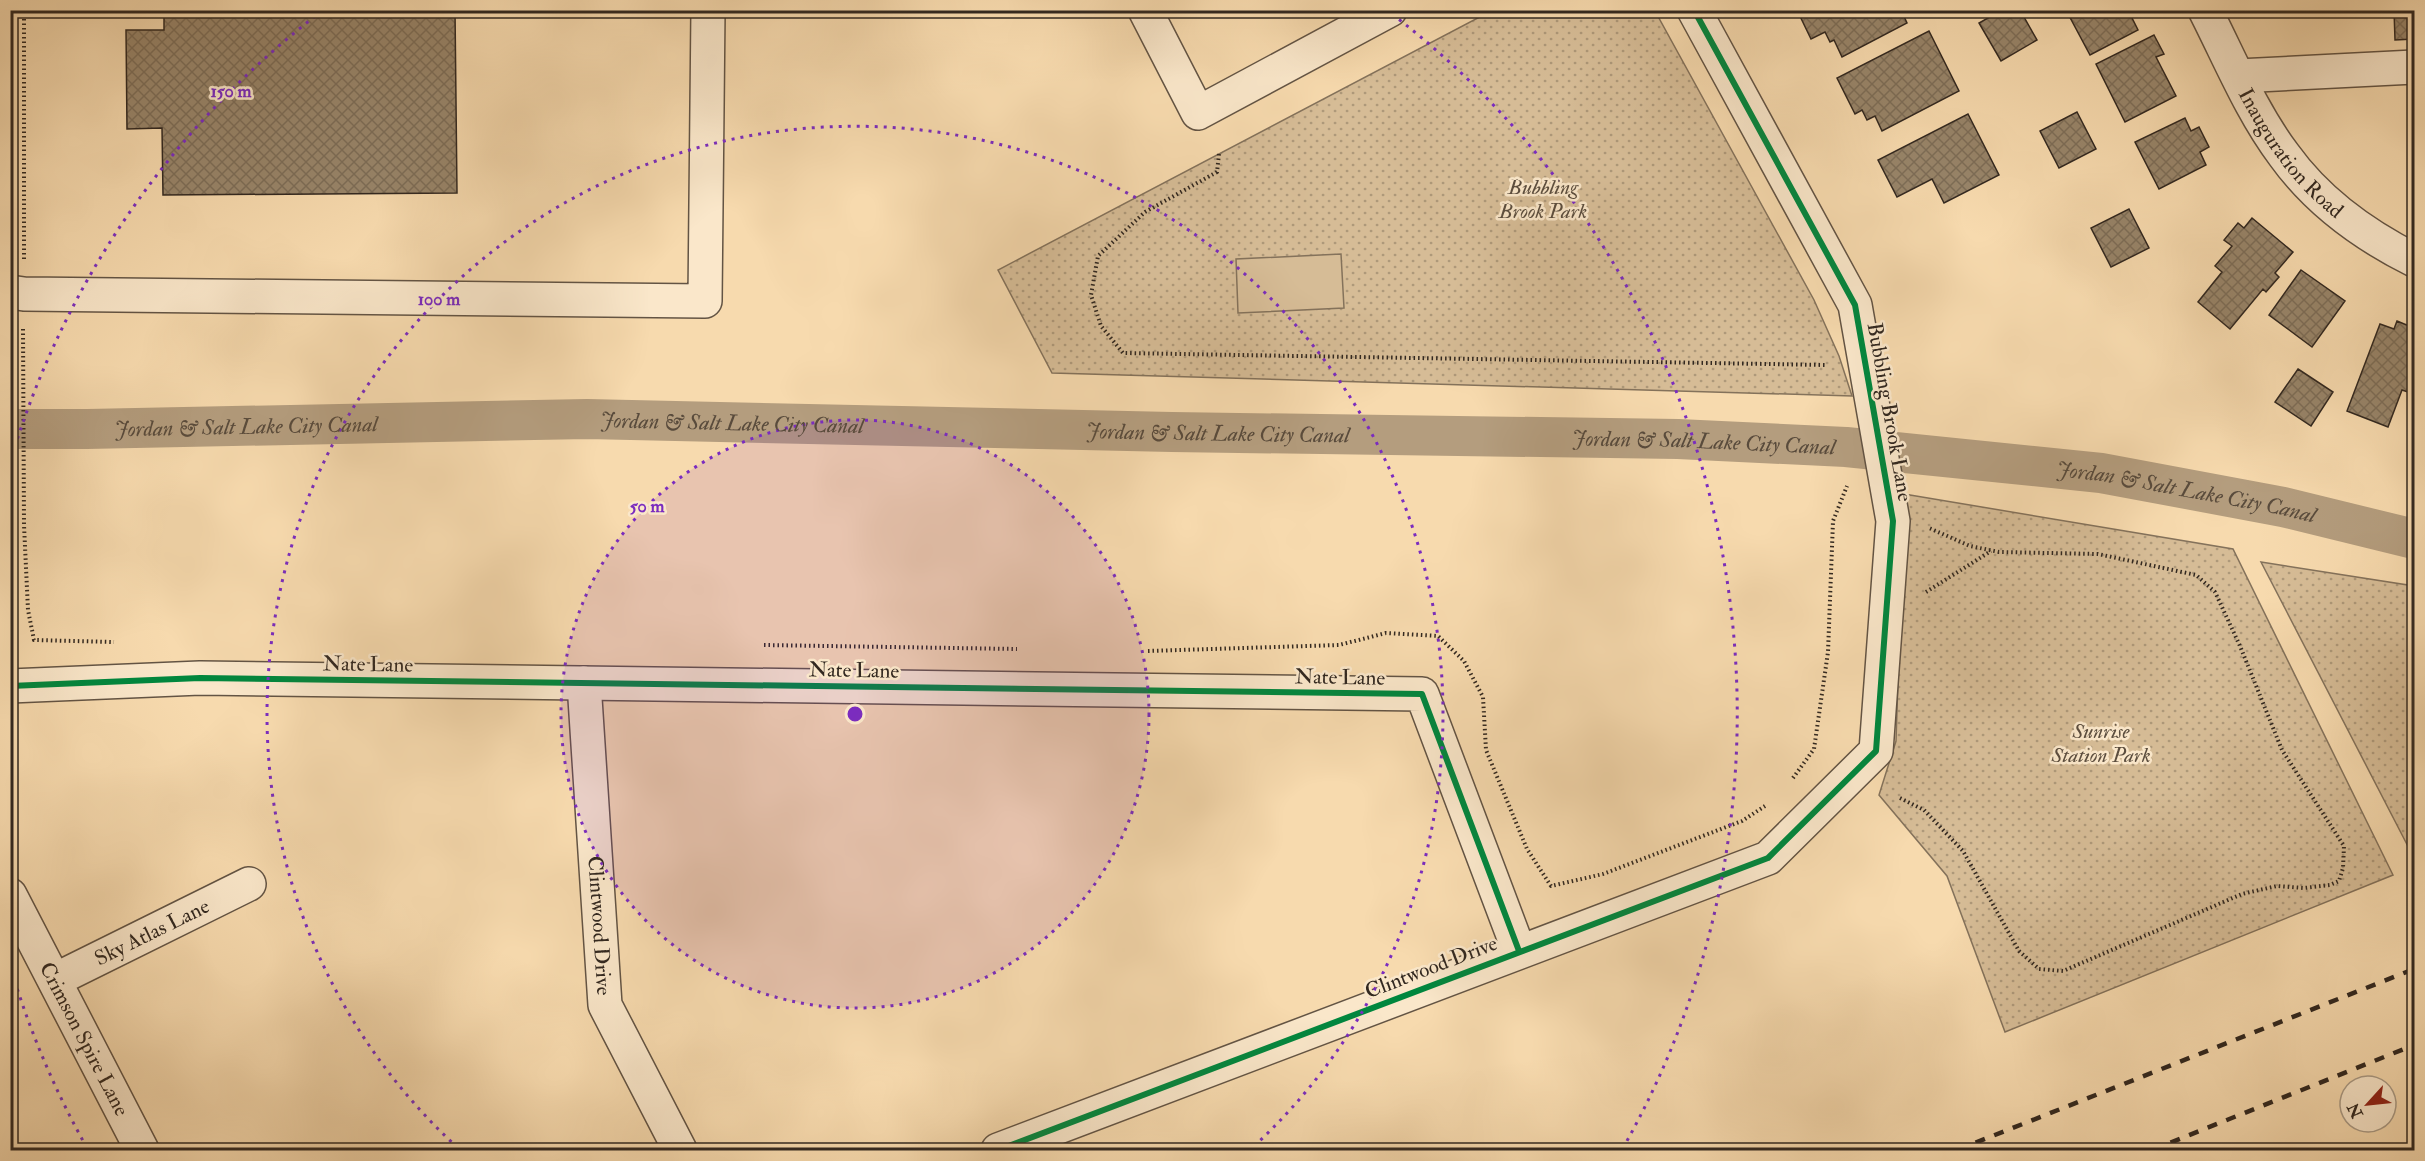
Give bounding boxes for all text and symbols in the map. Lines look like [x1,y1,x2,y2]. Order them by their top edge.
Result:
text: 150 m [210,80,253,103]
street label: Inauguration Road [2232,84,2349,225]
park label: Bubbling Brook Park [1498,174,1587,225]
text: 100 m [418,288,461,311]
street label: Bubbling Brook Lane [1860,321,1919,504]
water label: Jordan & Salt Lake City Canal [600,406,866,440]
water label: Jordan & Salt Lake City Canal [114,410,380,443]
water label: Jordan & Salt Lake City Canal [1086,417,1351,449]
water label: Jordan & Salt Lake City Canal [1572,425,1838,462]
water label: Jordan & Salt Lake City Canal [2055,456,2321,530]
text: 50 m [630,495,665,518]
street label: Nate Lane [323,650,414,679]
street label: Nate Lane [809,656,900,685]
street label: Nate Lane [1295,663,1386,692]
centre of rings [845,704,865,724]
park label: Sunrise Station Park [2050,718,2151,769]
street label: Clintwood Drive [581,855,617,996]
street label: Sky Atlas Lane [90,893,214,972]
street label: Clintwood Drive [1361,930,1501,1005]
street label: Crimson Spire Lane [33,958,135,1121]
north arrow [2338,1074,2398,1134]
text: N [2343,1099,2368,1122]

